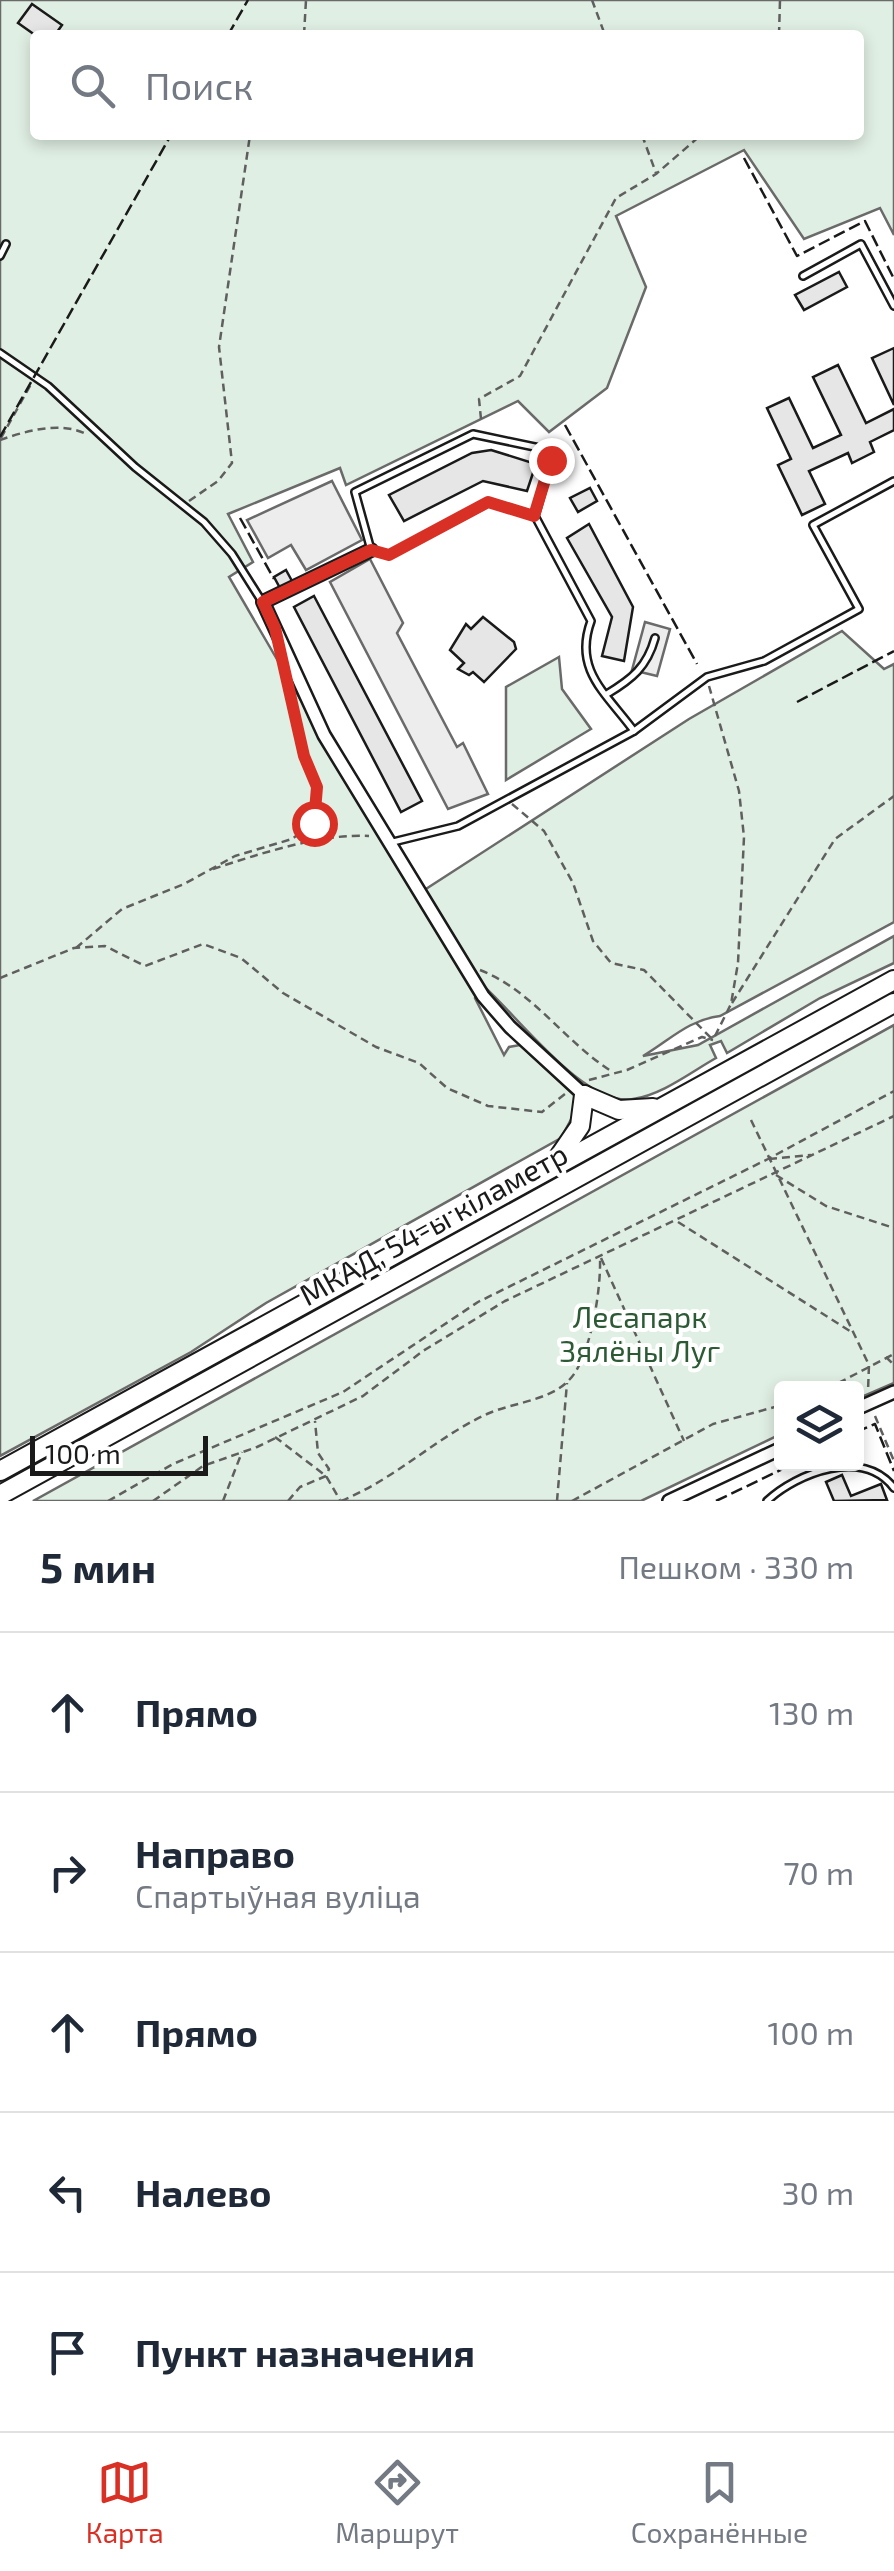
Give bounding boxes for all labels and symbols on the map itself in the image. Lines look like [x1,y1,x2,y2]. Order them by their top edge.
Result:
route end [529,438,575,484]
route start [292,801,338,847]
street label: МКАД, 54-ы кіламетр [293,1135,573,1312]
park label: Лесапарк Зялёны Луг [560,1298,721,1369]
scale bar [30,1431,208,1476]

